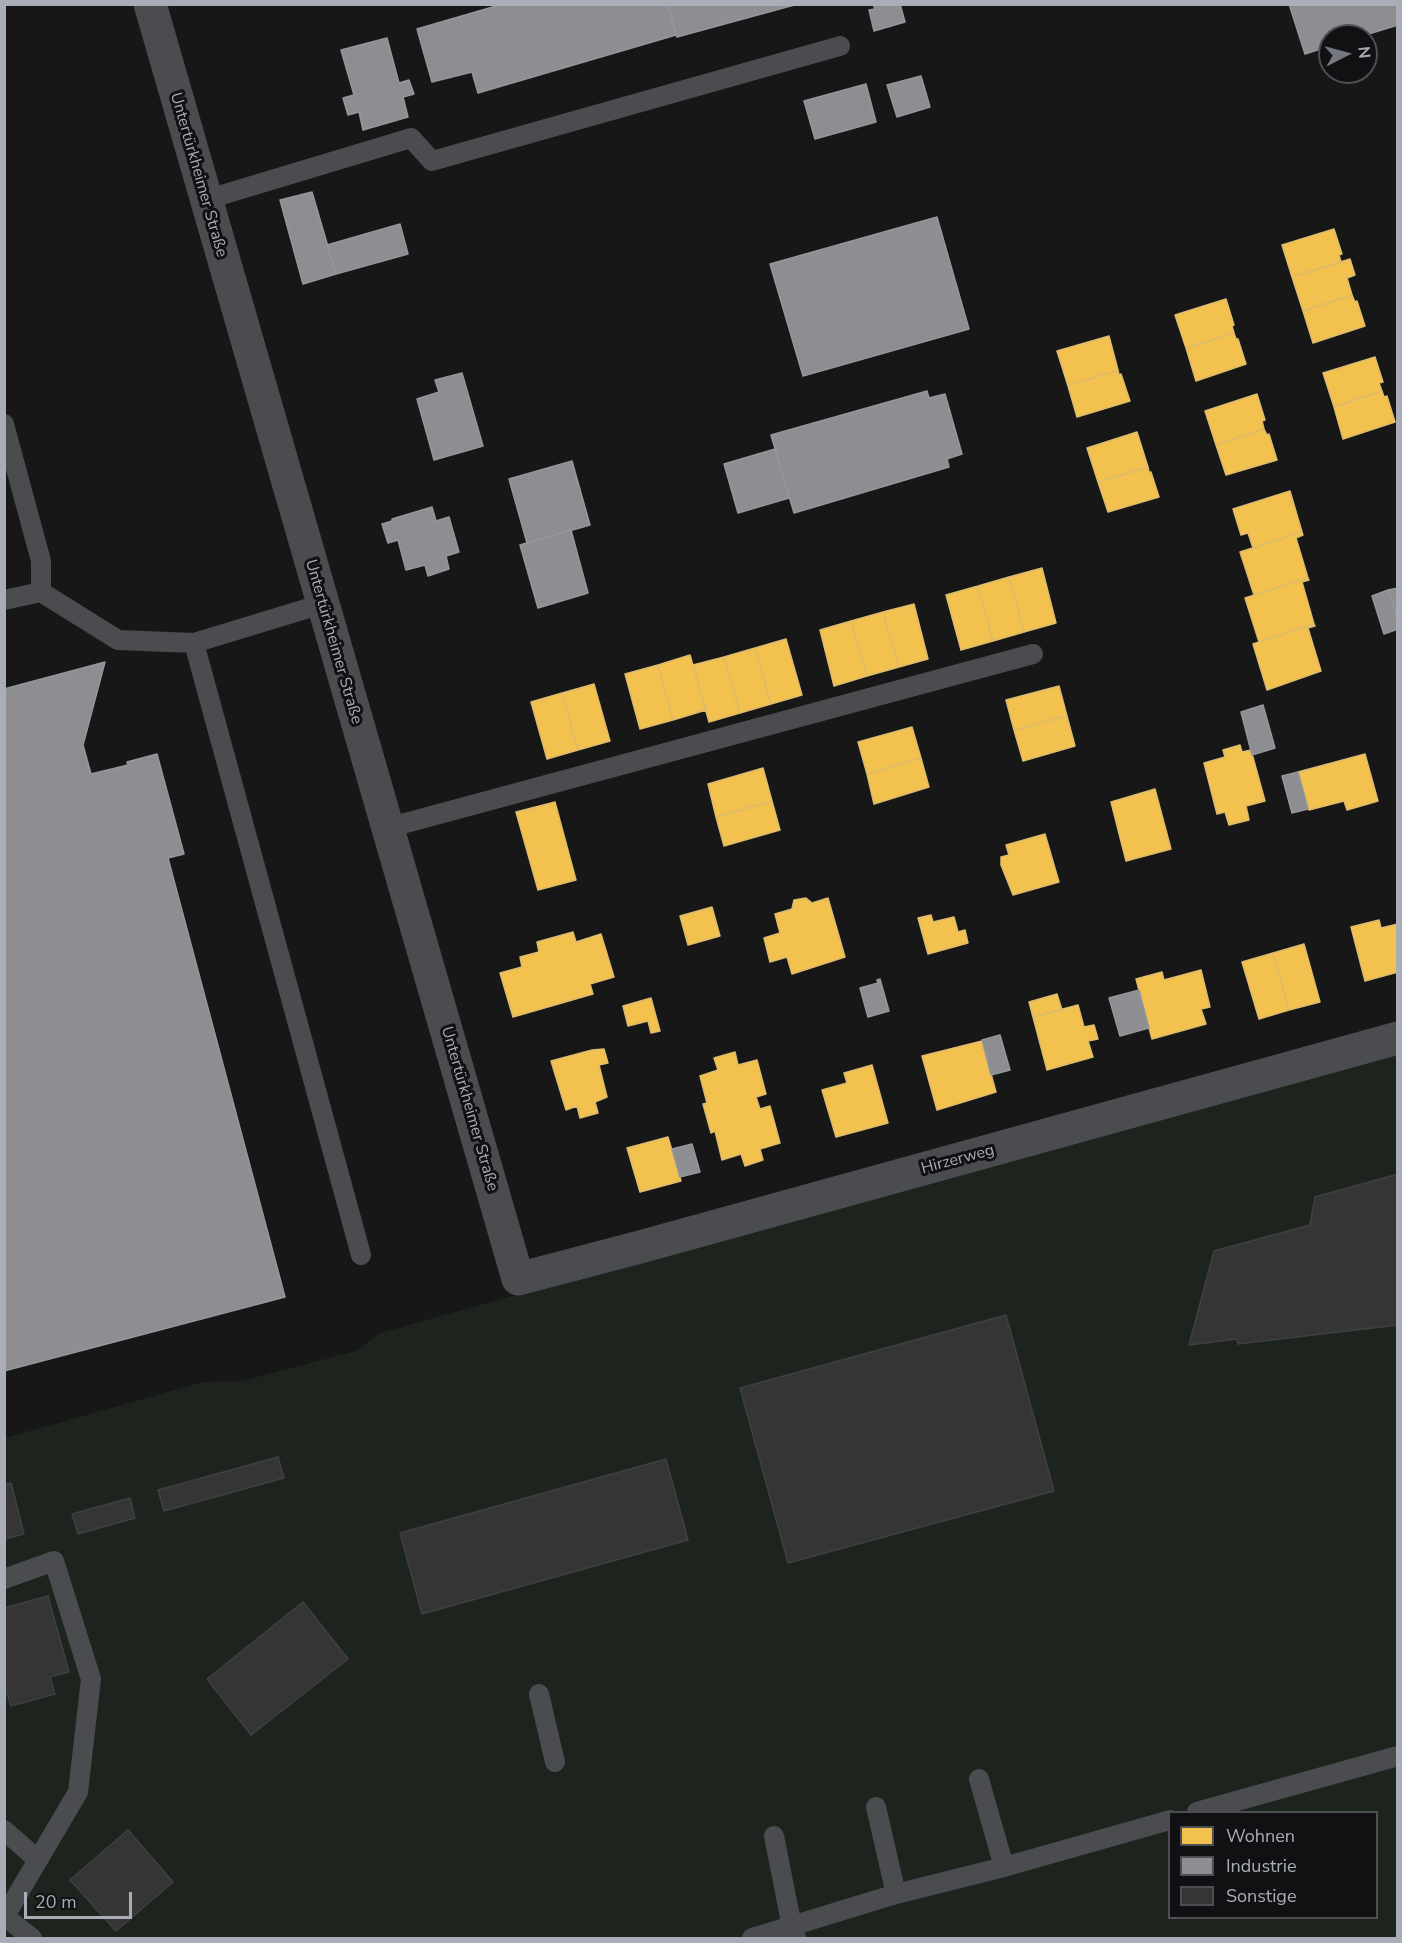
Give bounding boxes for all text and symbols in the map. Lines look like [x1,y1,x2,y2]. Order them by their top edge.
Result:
north arrow [1318,24,1378,84]
text: N [1352,45,1375,59]
street label: Untertürkheimer Straße [165,90,231,260]
street label: Untertürkheimer Straße [300,557,366,727]
street label: Untertürkheimer Straße [436,1024,502,1194]
street label: Hirzerweg [919,1141,997,1179]
legend [1168,1811,1378,1919]
text: Wohnen [1226,1824,1295,1848]
text: Industrie [1226,1854,1297,1878]
scale bar [27,1880,135,1918]
text: Sonstige [1226,1884,1296,1908]
text: 20 m [35,1890,77,1914]

